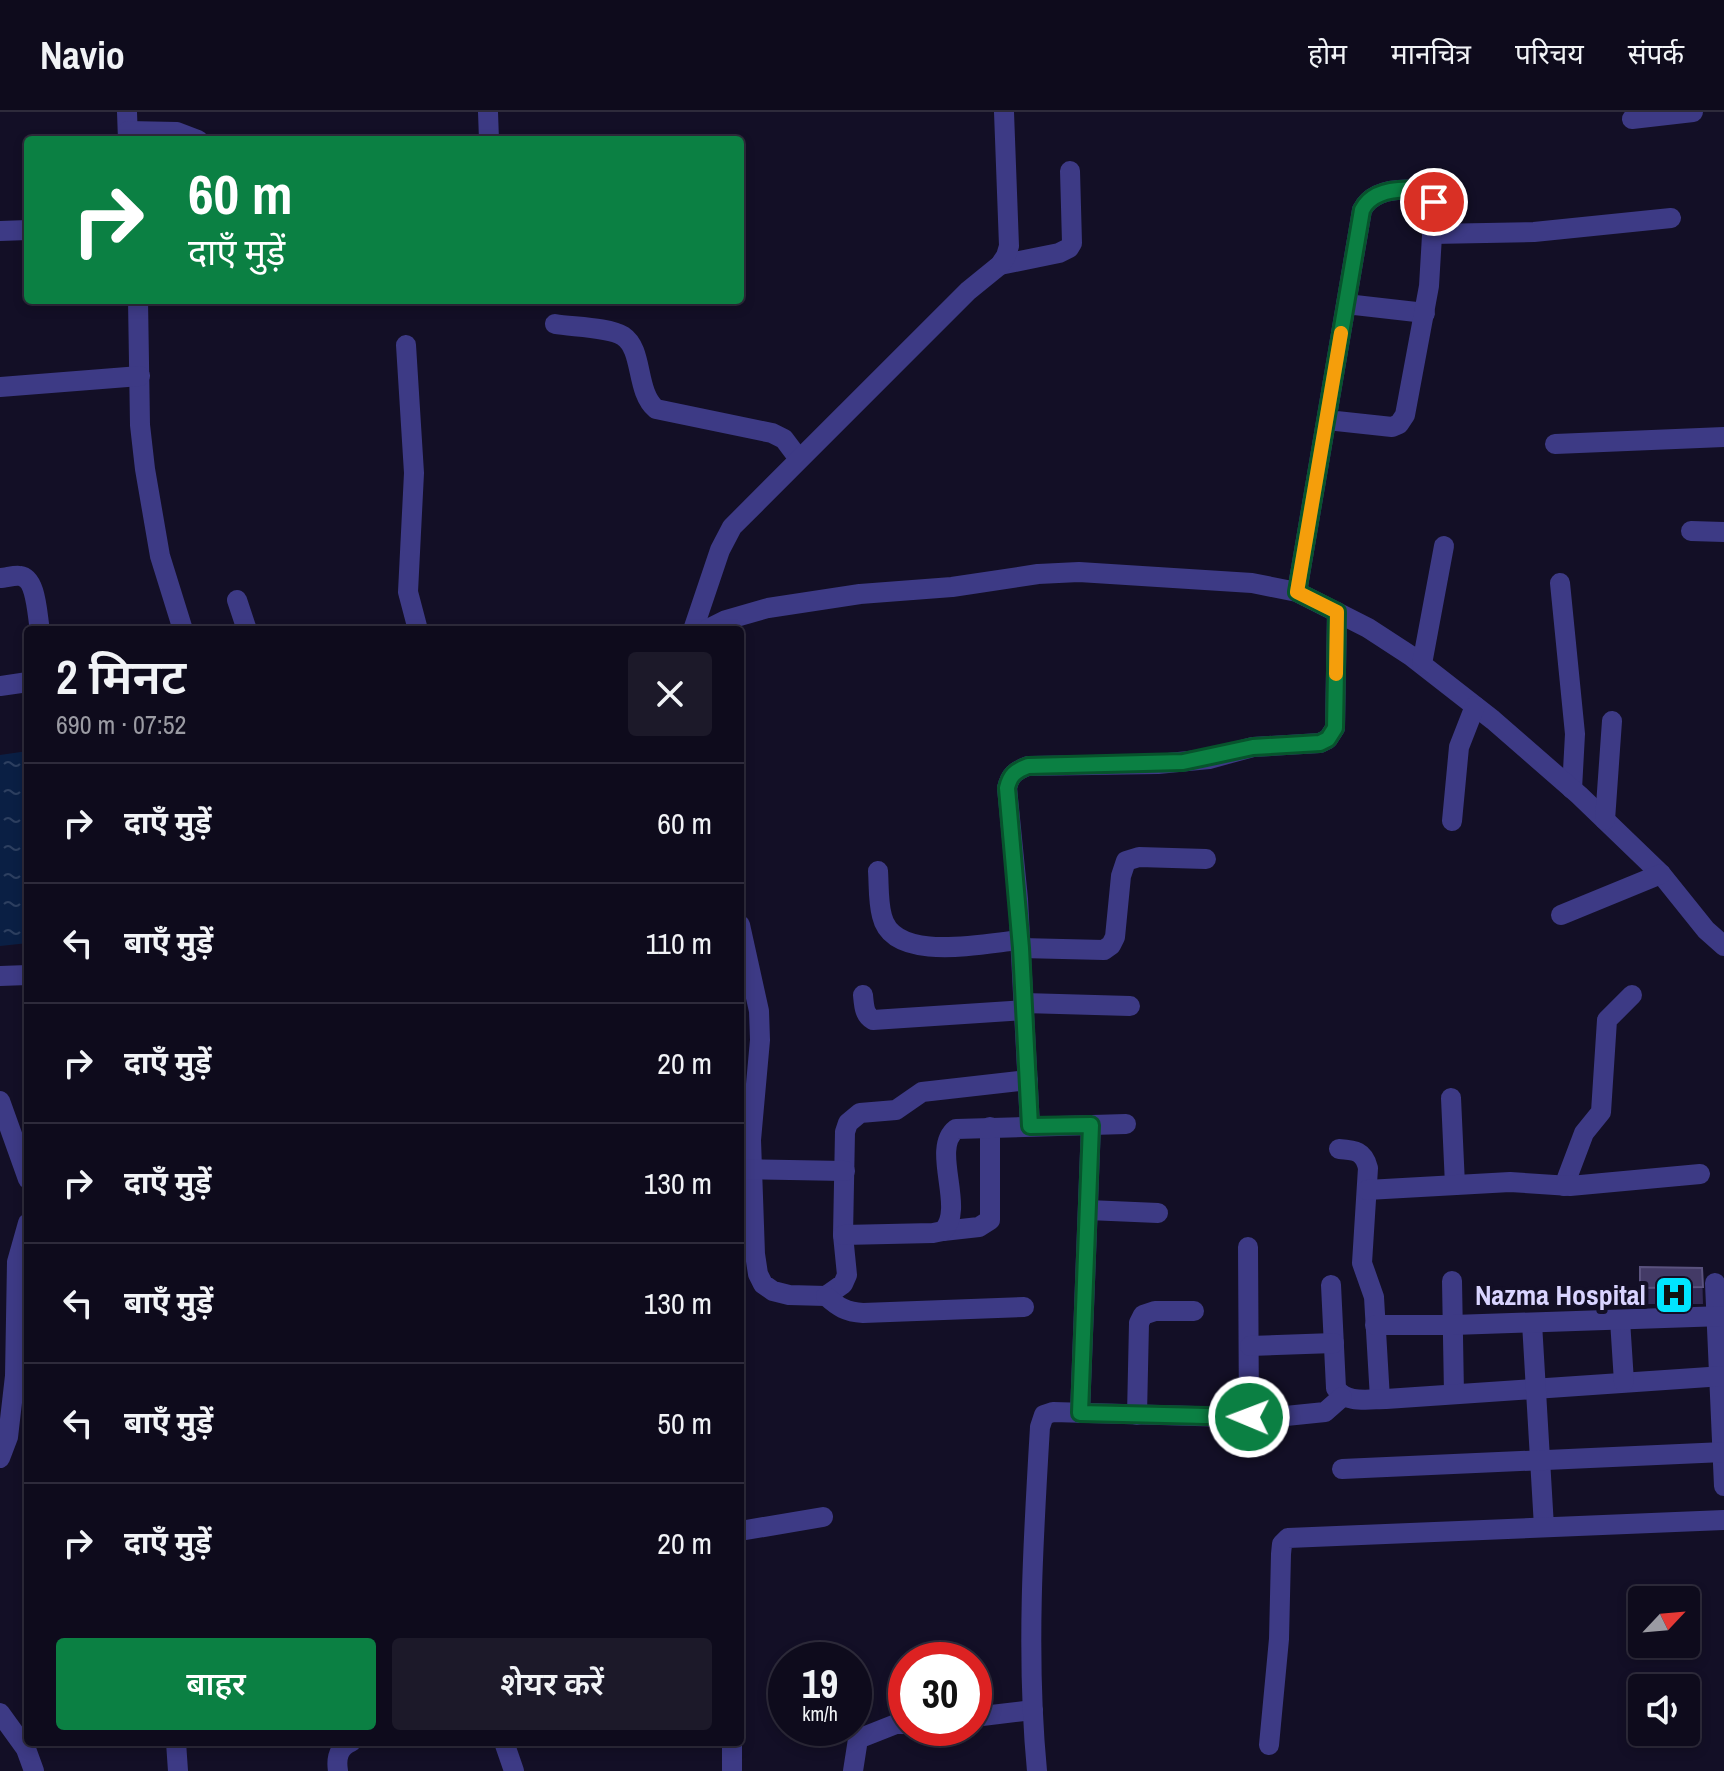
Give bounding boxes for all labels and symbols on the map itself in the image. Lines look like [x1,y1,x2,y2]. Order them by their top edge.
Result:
pin [1400,168,1468,236]
hospital icon: Nazma Hospital [1653,1274,1695,1316]
place label: Nazma Hospital [1475,1276,1646,1314]
position arrow [1207,1375,1291,1459]
north arrow [1628,1586,1700,1658]
speed limit sign: 30 [888,1642,992,1746]

